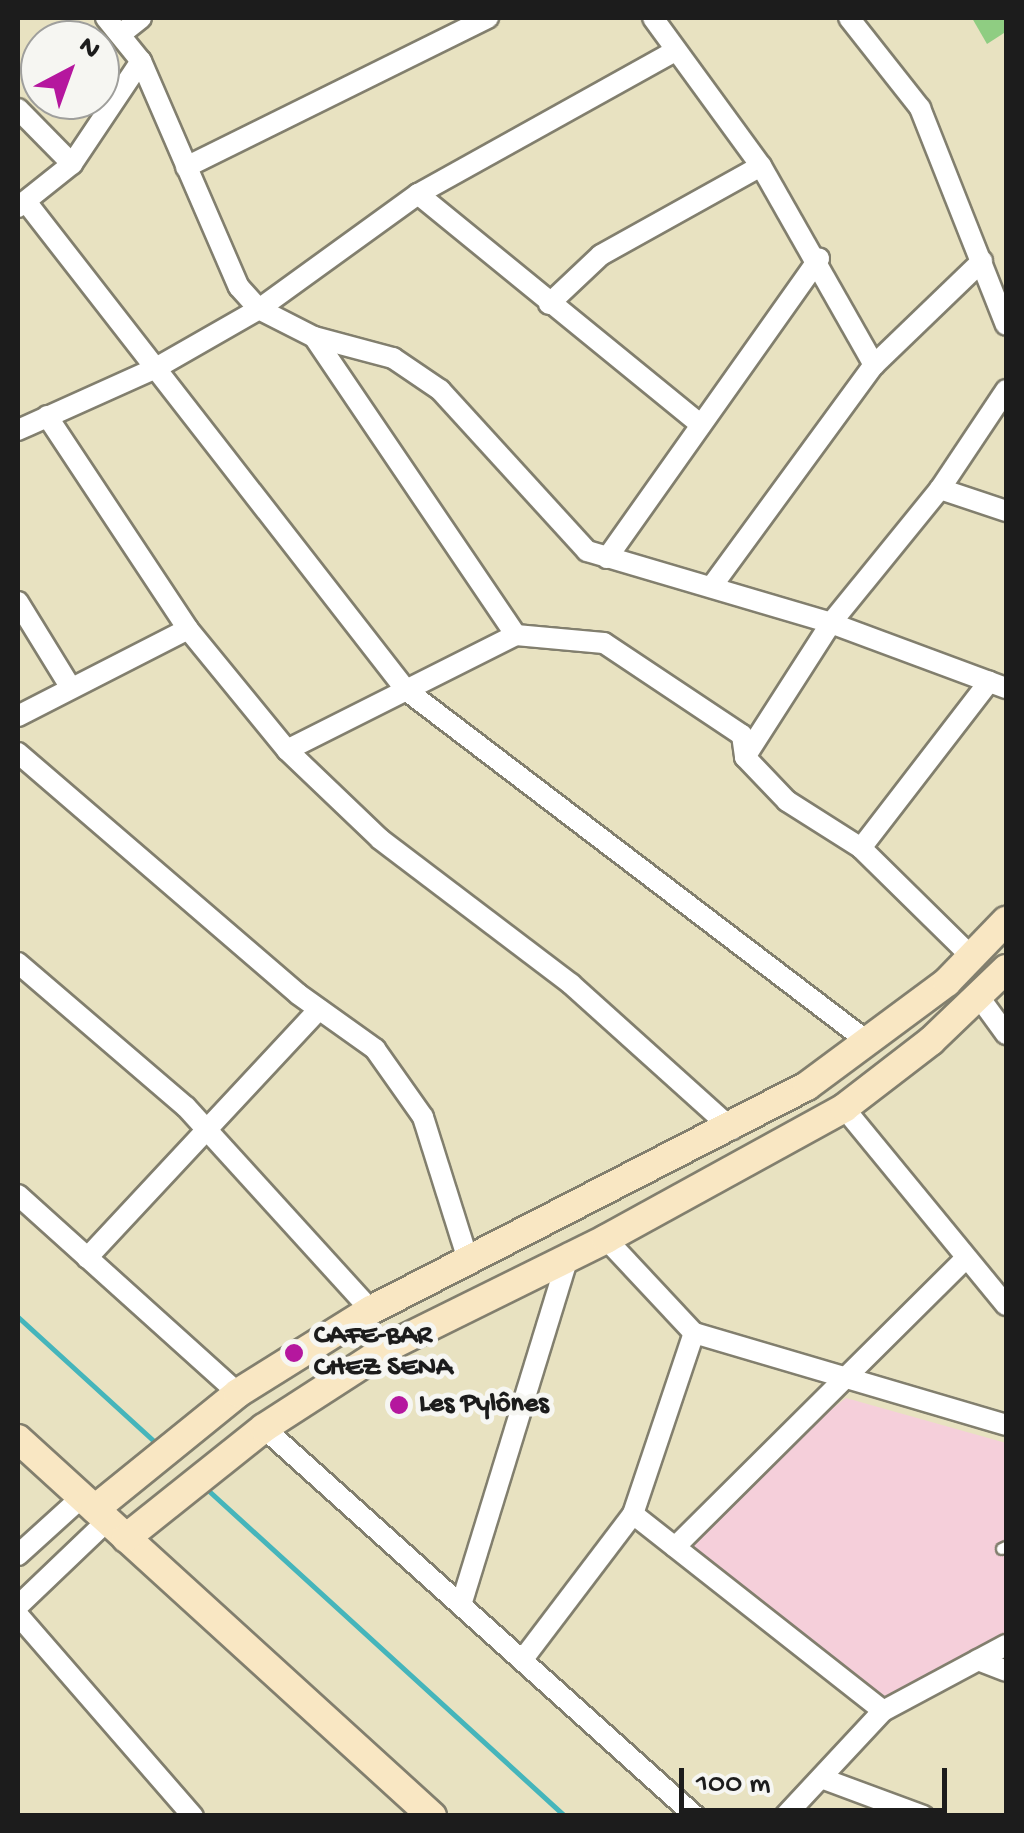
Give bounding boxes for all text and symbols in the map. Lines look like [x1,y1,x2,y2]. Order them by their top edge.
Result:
north arrow [20,20,120,120]
text: N [71,30,106,67]
place label: CAFE-BAR CHEZ SENA [314,1320,453,1386]
marker: CAFE-BAR CHEZ SENA [283,1342,305,1364]
place label: Les Pylônes [419,1388,549,1422]
marker: Les Pylônes [388,1394,410,1416]
scale bar [684,1748,952,1810]
text: 100 m [696,1768,771,1803]

